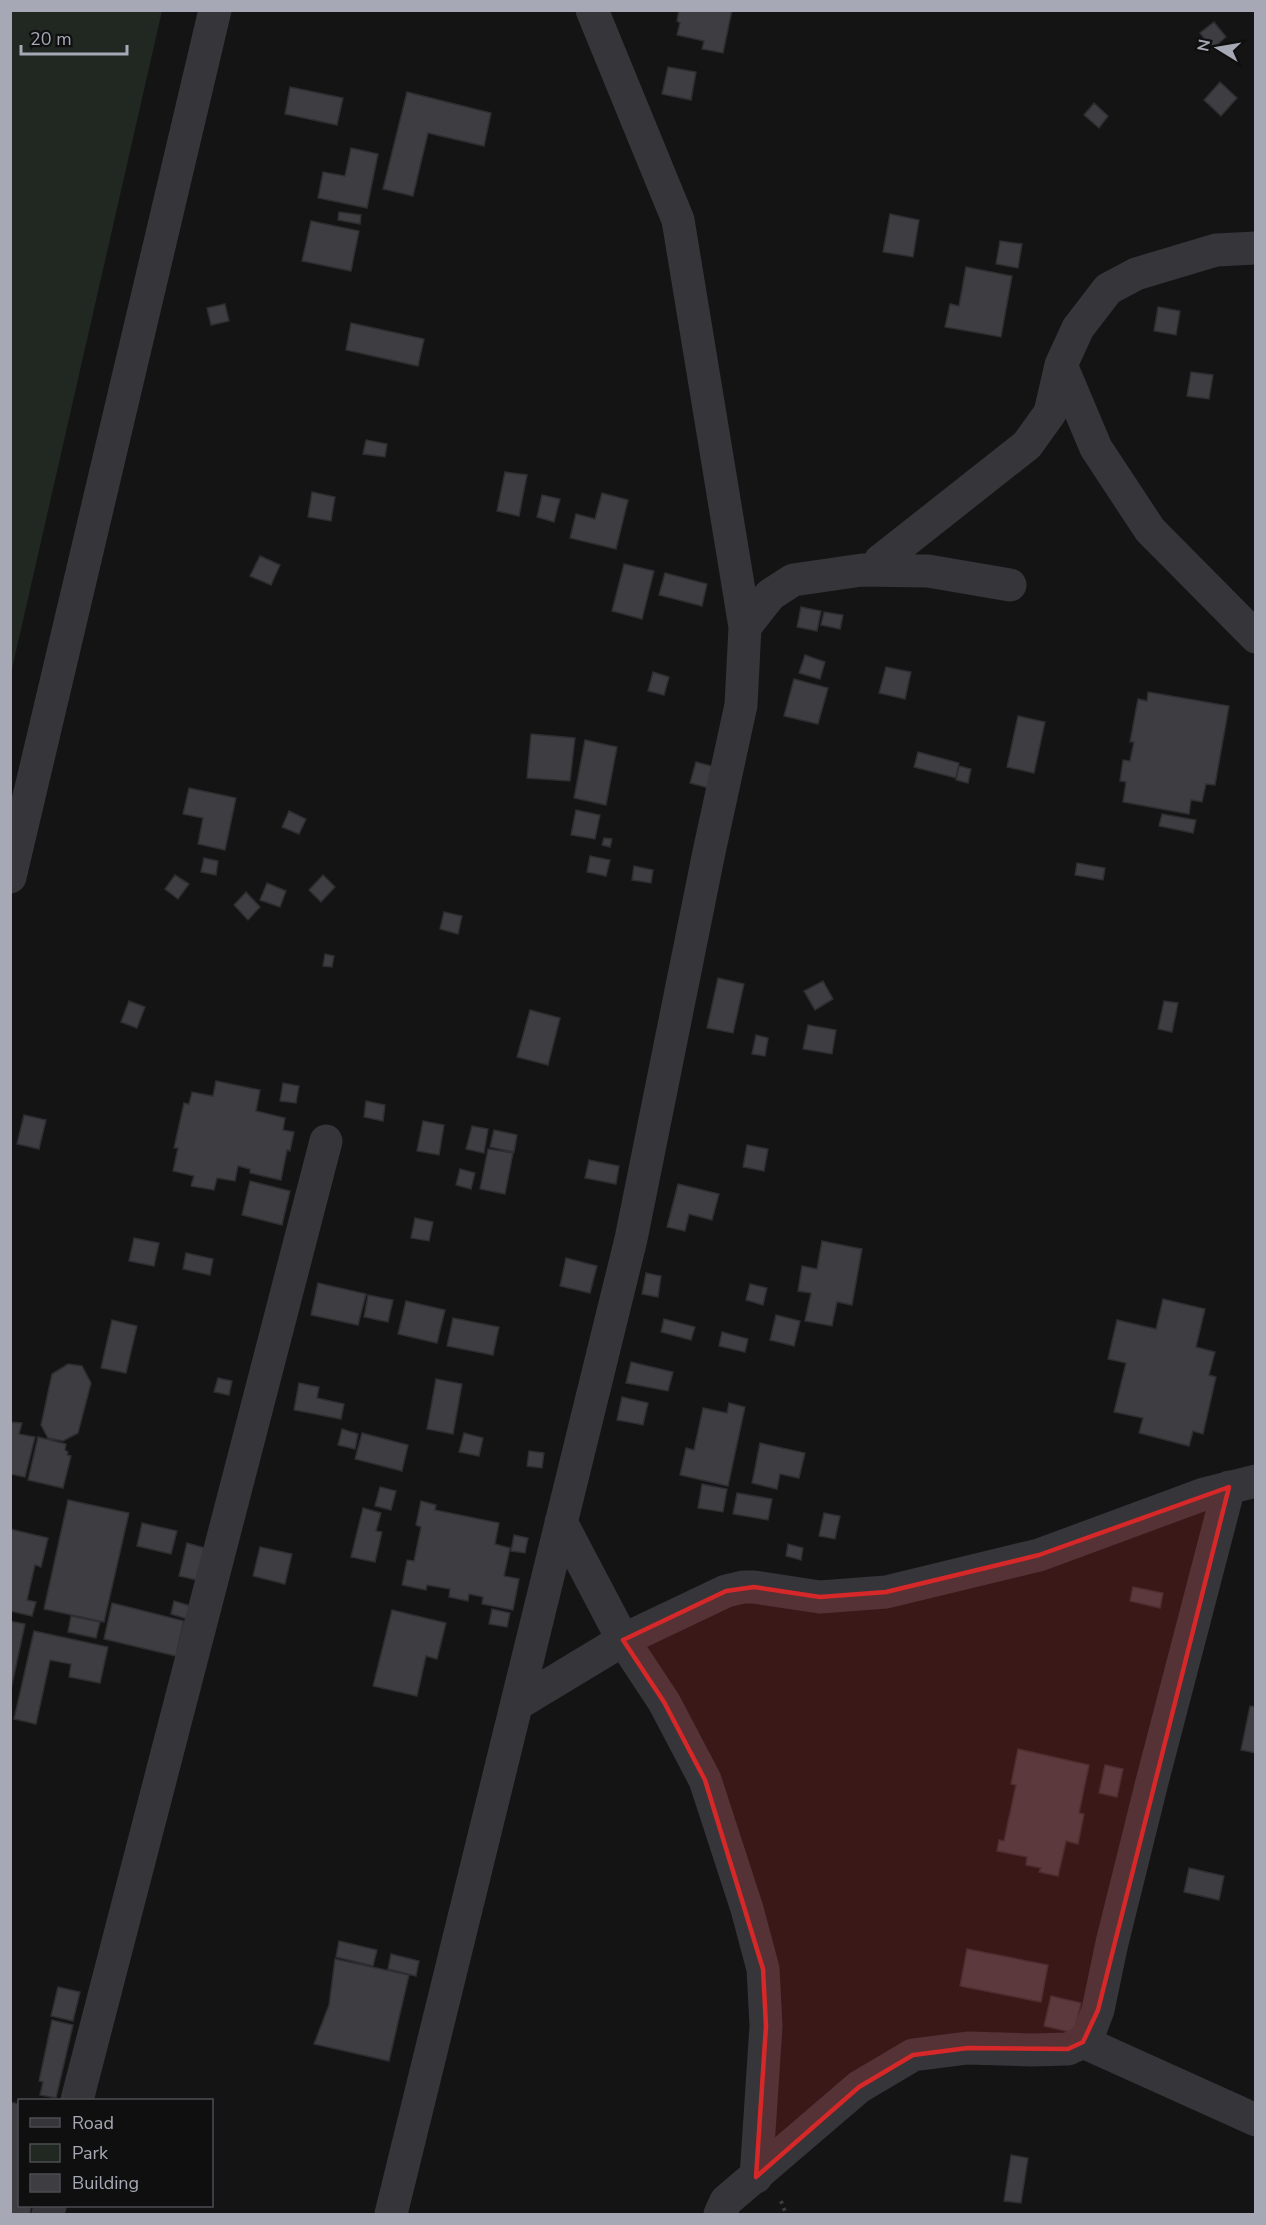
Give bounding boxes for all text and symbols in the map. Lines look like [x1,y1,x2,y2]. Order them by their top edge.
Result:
scale bar [21,18,128,56]
north arrow [1188,18,1248,78]
text: 20 m [30,27,72,51]
text: N [1192,37,1216,53]
legend [18,2099,213,2207]
text: Road [72,2111,114,2135]
text: Park [72,2141,109,2165]
text: Building [72,2171,139,2195]

